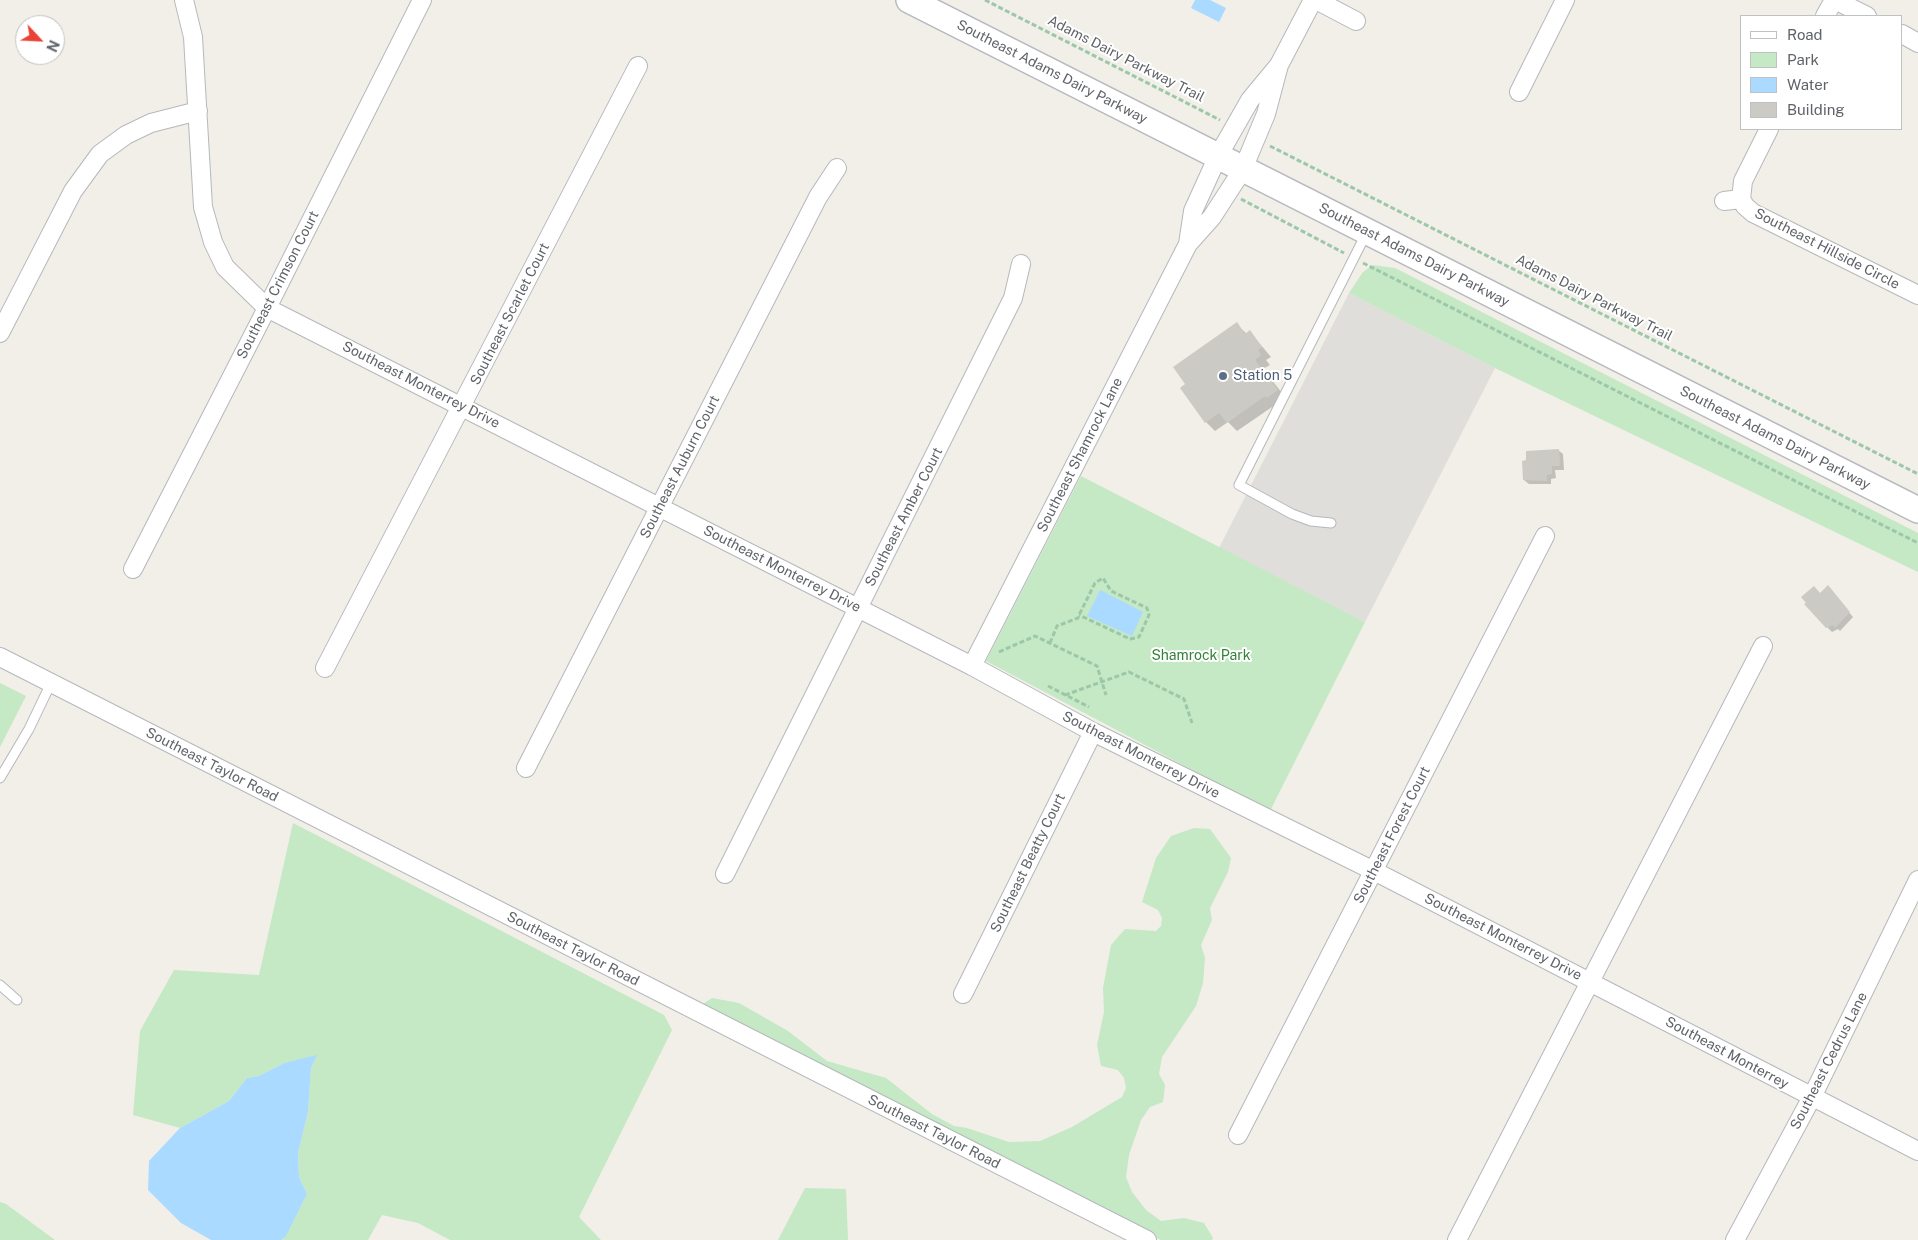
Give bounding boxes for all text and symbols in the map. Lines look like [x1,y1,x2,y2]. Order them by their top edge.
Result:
street label: Adams Dairy Parkway Trail [1045,12,1207,106]
north arrow [15,15,65,65]
legend [1740,15,1903,130]
street label: Southeast Adams Dairy Parkway [954,16,1150,128]
text: Road [1787,26,1823,43]
text: N [43,38,62,54]
text: Park [1787,51,1819,68]
text: Water [1787,76,1829,93]
text: Building [1787,101,1845,118]
street label: Southeast Adams Dairy Parkway [1316,199,1512,311]
street label: Southeast Hillside Circle [1752,205,1902,293]
street label: Southeast Crimson Court [233,208,323,362]
street label: Southeast Scarlet Court [467,240,553,388]
street label: Adams Dairy Parkway Trail [1513,251,1675,345]
street label: Southeast Monterrey Drive [339,338,503,432]
place label: Station 5 [1233,368,1292,384]
marker: Station 5 [1217,370,1229,382]
street label: Southeast Shamrock Lane [1034,375,1126,535]
street label: Southeast Adams Dairy Parkway [1677,382,1873,494]
street label: Southeast Auburn Court [637,393,723,541]
street label: Southeast Amber Court [862,445,946,589]
street label: Southeast Monterrey Drive [700,522,864,616]
park label: Shamrock Park [1151,648,1251,664]
street label: Southeast Monterrey Drive [1059,708,1223,802]
street label: Southeast Taylor Road [143,724,281,806]
street label: Southeast Forest Court [1350,764,1434,906]
street label: Southeast Beatty Court [987,791,1069,935]
street label: Southeast Monterrey Drive [1421,890,1585,984]
street label: Southeast Taylor Road [504,908,642,990]
street label: Southeast Cedrus Lane [1787,990,1871,1132]
street label: Southeast Monterrey [1662,1013,1792,1093]
street label: Southeast Taylor Road [865,1091,1003,1173]

